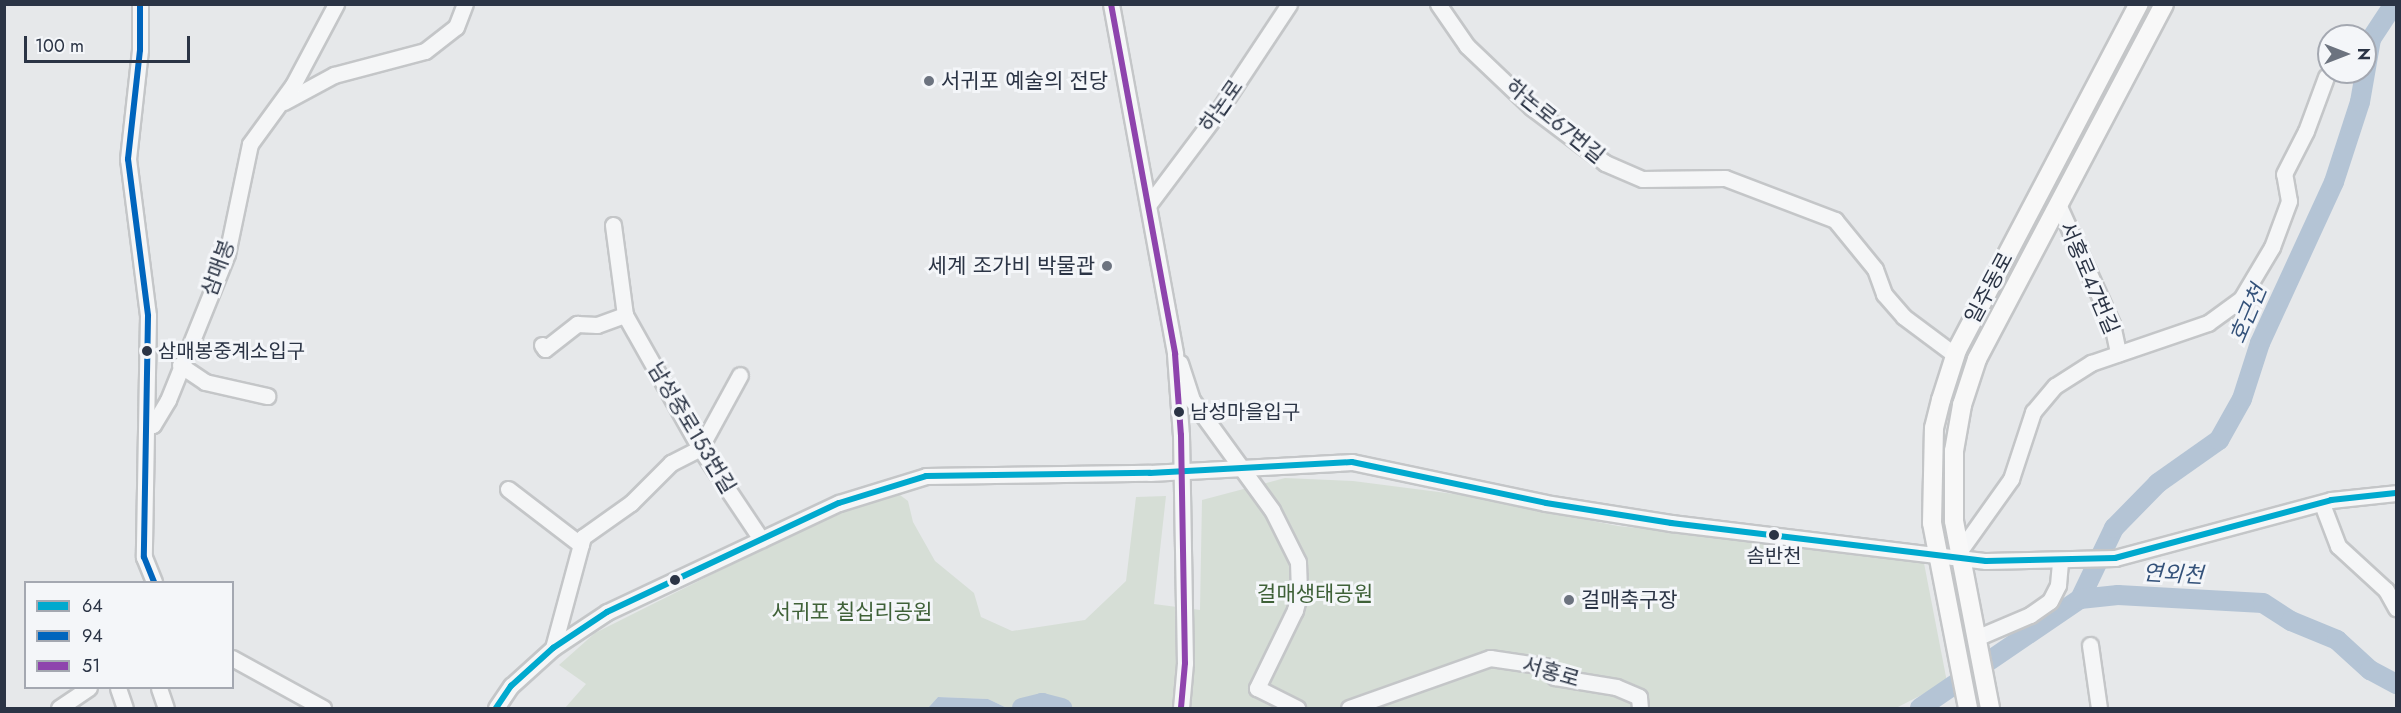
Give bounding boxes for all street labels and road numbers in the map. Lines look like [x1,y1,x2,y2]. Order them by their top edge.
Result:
street label: 하논로67번길 [1501,74,1609,168]
street label: 하논로 [1194,75,1248,137]
street label: 서홍로47번길 [2054,218,2124,338]
street label: 삼매봉 [196,236,240,300]
street label: 일주동로 [1960,248,2018,328]
street label: 남성중로153번길 [643,358,741,498]
street label: 서홍로 [1520,652,1582,692]

